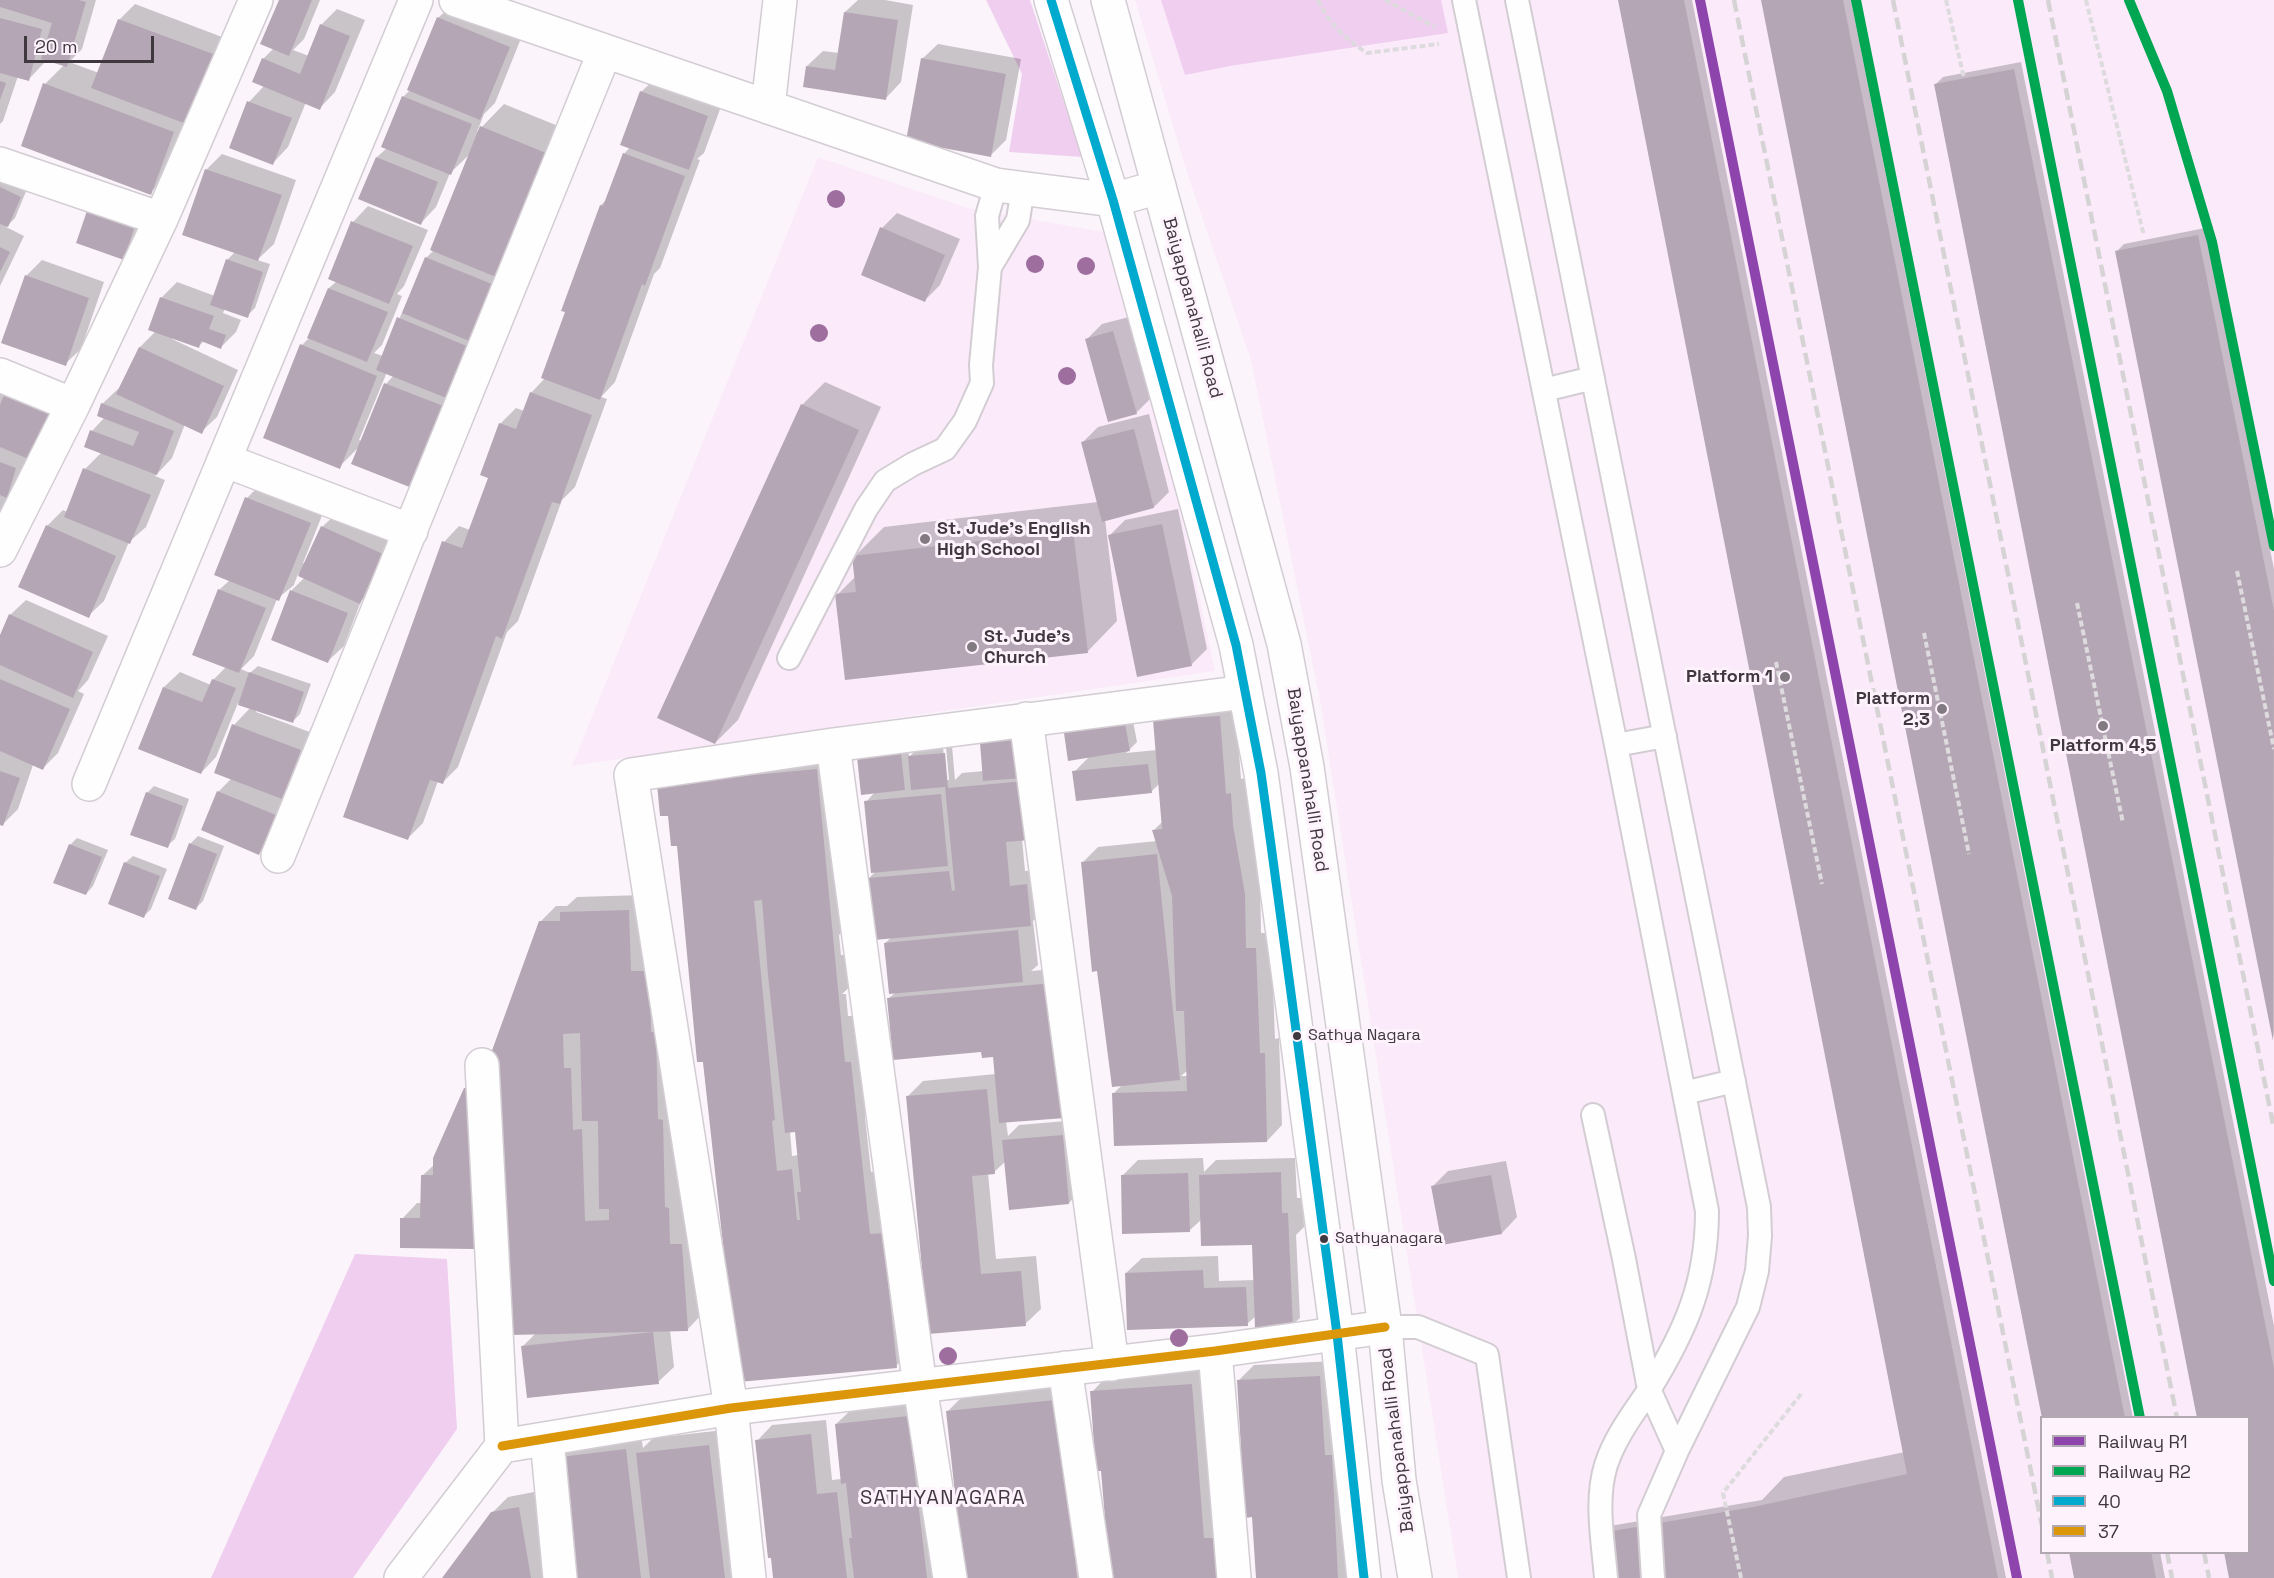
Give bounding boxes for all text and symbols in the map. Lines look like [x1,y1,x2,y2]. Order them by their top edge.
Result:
scale bar [27,24,158,62]
text: 20 m [35,35,78,58]
street label: Baiyappanahalli Road [1157,215,1227,401]
place label: St. Jude's English High School [937,518,1091,560]
marker: St. Jude's English High School [918,532,932,546]
place label: St. Jude's Church [984,626,1070,668]
marker: St. Jude's Church [965,640,979,654]
place label: Platform 1 [1686,666,1773,688]
marker: Platform 1 [1778,670,1792,684]
street label: Baiyappanahalli Road [1282,686,1332,874]
place label: Platform 2,3 [1856,688,1930,730]
marker: Platform 2,3 [1935,702,1949,716]
marker: Platform 4,5 [2096,719,2110,733]
place label: Platform 4,5 [2050,735,2156,757]
place label: Sathya Nagara [1308,1026,1421,1046]
marker: Sathya Nagara [1291,1030,1303,1042]
place label: Sathyanagara [1335,1229,1443,1249]
marker: Sathyanagara [1318,1233,1330,1245]
street label: Baiyappanahalli Road [1375,1346,1419,1534]
legend [2040,1416,2250,1554]
text: Railway R1 [2098,1430,2187,1453]
text: Railway R2 [2098,1460,2191,1483]
district label: SATHYANAGARA [860,1487,1026,1511]
text: 40 [2098,1490,2121,1513]
text: 37 [2098,1520,2119,1543]

